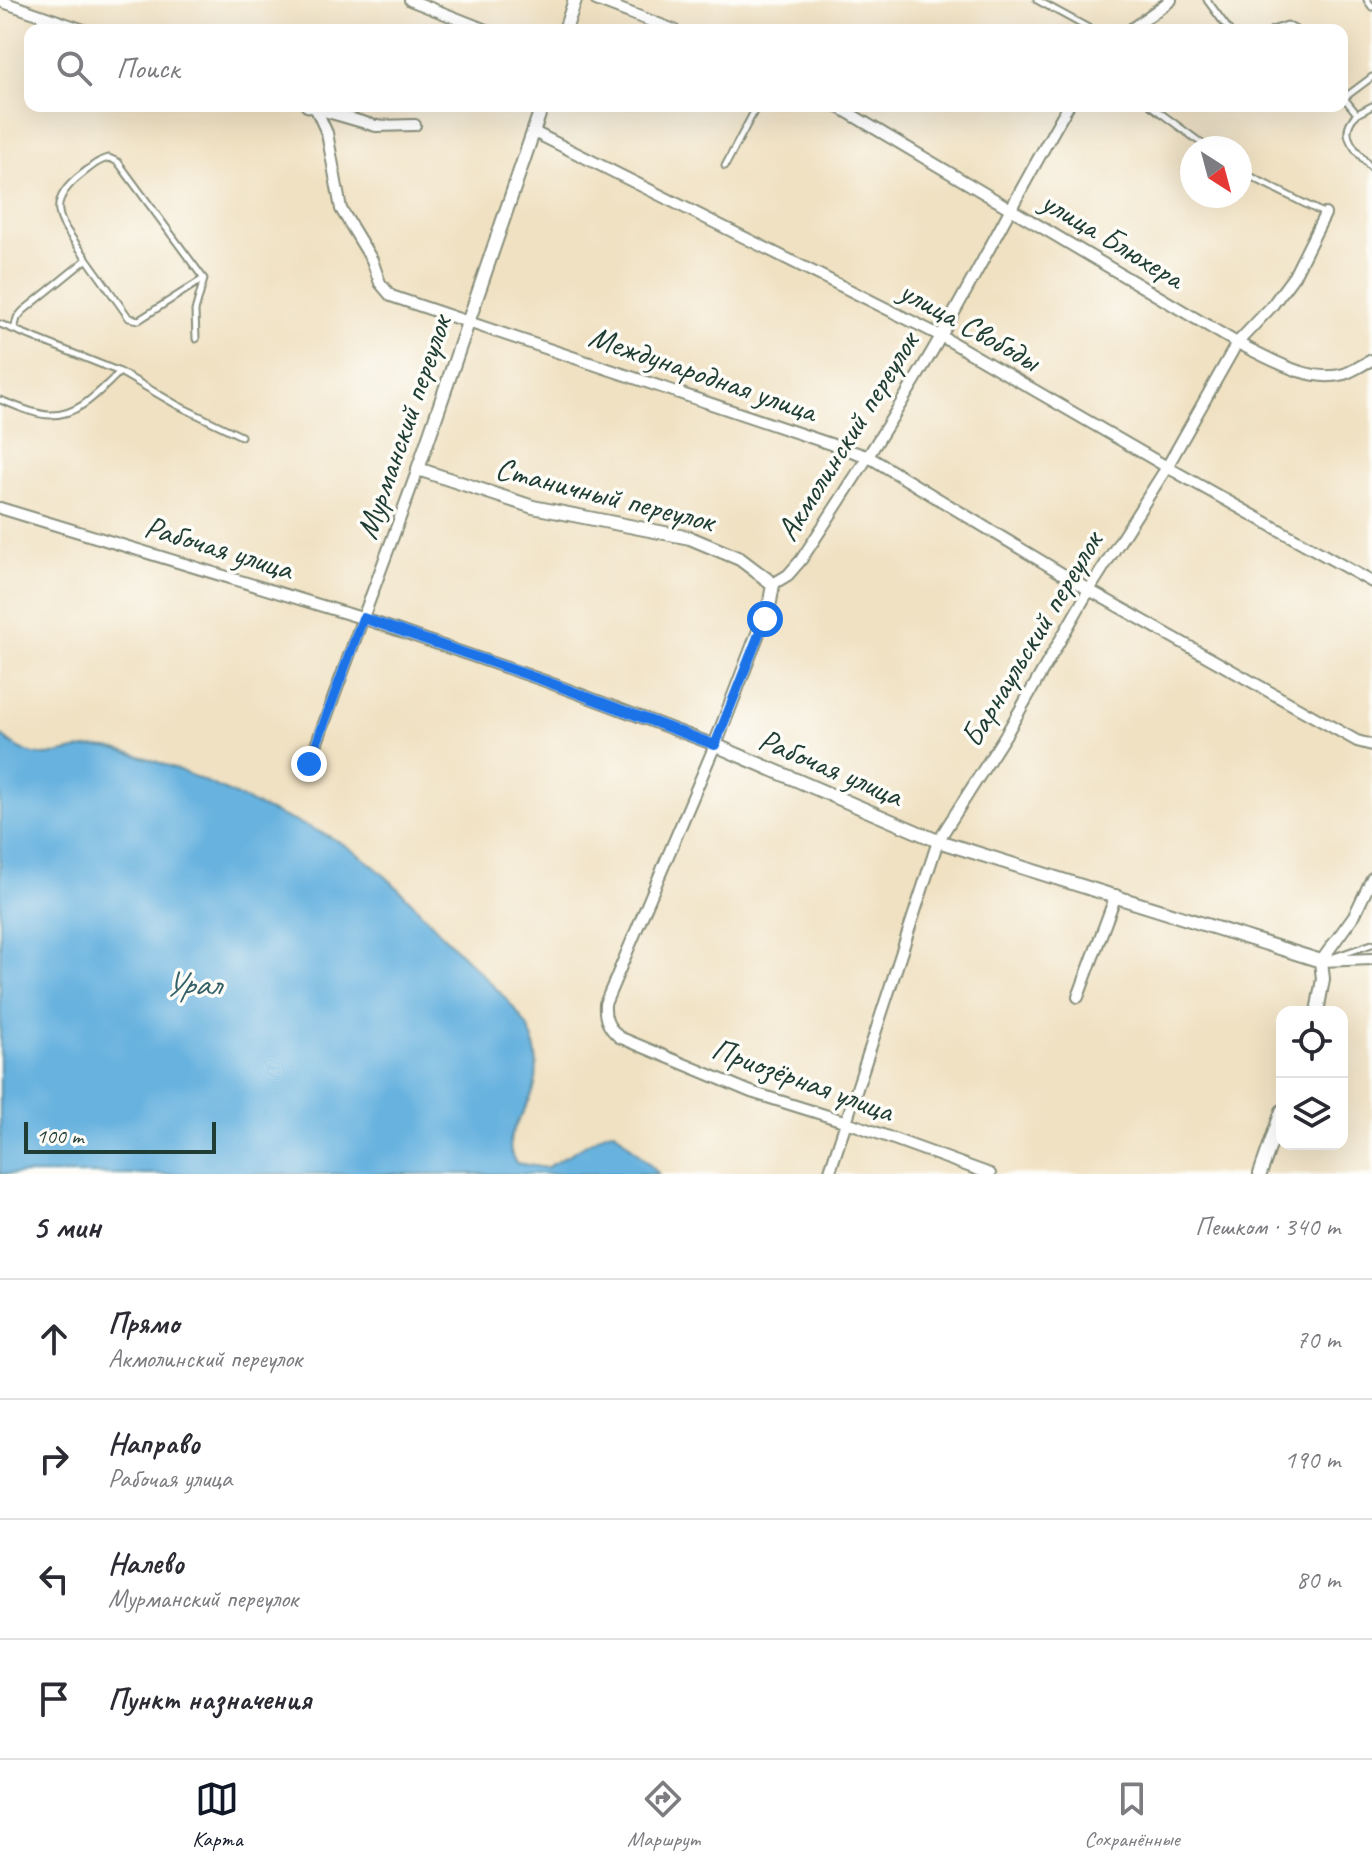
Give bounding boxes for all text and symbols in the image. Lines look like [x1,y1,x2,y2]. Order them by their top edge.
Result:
search box [24,24,1348,112]
icon: search [52,46,96,90]
text: Поиск [116,49,179,87]
north arrow [1180,136,1252,208]
street label: улица Блюхера [1032,180,1194,299]
street label: улица Свободы [891,269,1049,382]
street label: Мурманский переулок [346,307,462,544]
street label: Международная улица [584,315,825,433]
street label: Акмолинский переулок [767,322,930,548]
street label: Станичный переулок [491,448,722,542]
street label: Рабочая улица [140,506,300,590]
street label: Барнаульский переулок [951,521,1114,755]
route start [747,601,783,637]
street label: Рабочая улица [753,719,911,817]
route end [291,746,327,782]
water label: Урал [164,962,225,1005]
map controls [1276,1006,1348,1150]
button: locate [1276,1006,1348,1078]
street label: Приозёрная улица [706,1028,901,1132]
button: layers [1276,1078,1348,1150]
scale bar [24,1118,216,1154]
text: 100 m [36,1122,83,1150]
text: 5 мин [32,1205,101,1248]
text: Пешком · 340 m [1195,1210,1340,1243]
text: Прямо [108,1304,179,1342]
icon: ahead [32,1317,76,1361]
text: 70 m [1296,1323,1340,1356]
text: Акмолинский переулок [108,1342,302,1375]
text: Направо [108,1424,200,1462]
icon: right [32,1437,76,1481]
text: 190 m [1284,1443,1340,1476]
text: Рабочая улица [108,1462,232,1495]
text: Налево [108,1544,184,1582]
icon: left [32,1557,76,1601]
text: 80 m [1296,1563,1340,1596]
text: Мурманский переулок [108,1582,298,1615]
icon: arrive [32,1677,76,1721]
text: Пункт назначения [108,1680,311,1718]
tab: Карта [192,1777,243,1853]
tab: Маршрут [627,1777,700,1853]
tab: Сохранённые [1084,1777,1180,1853]

